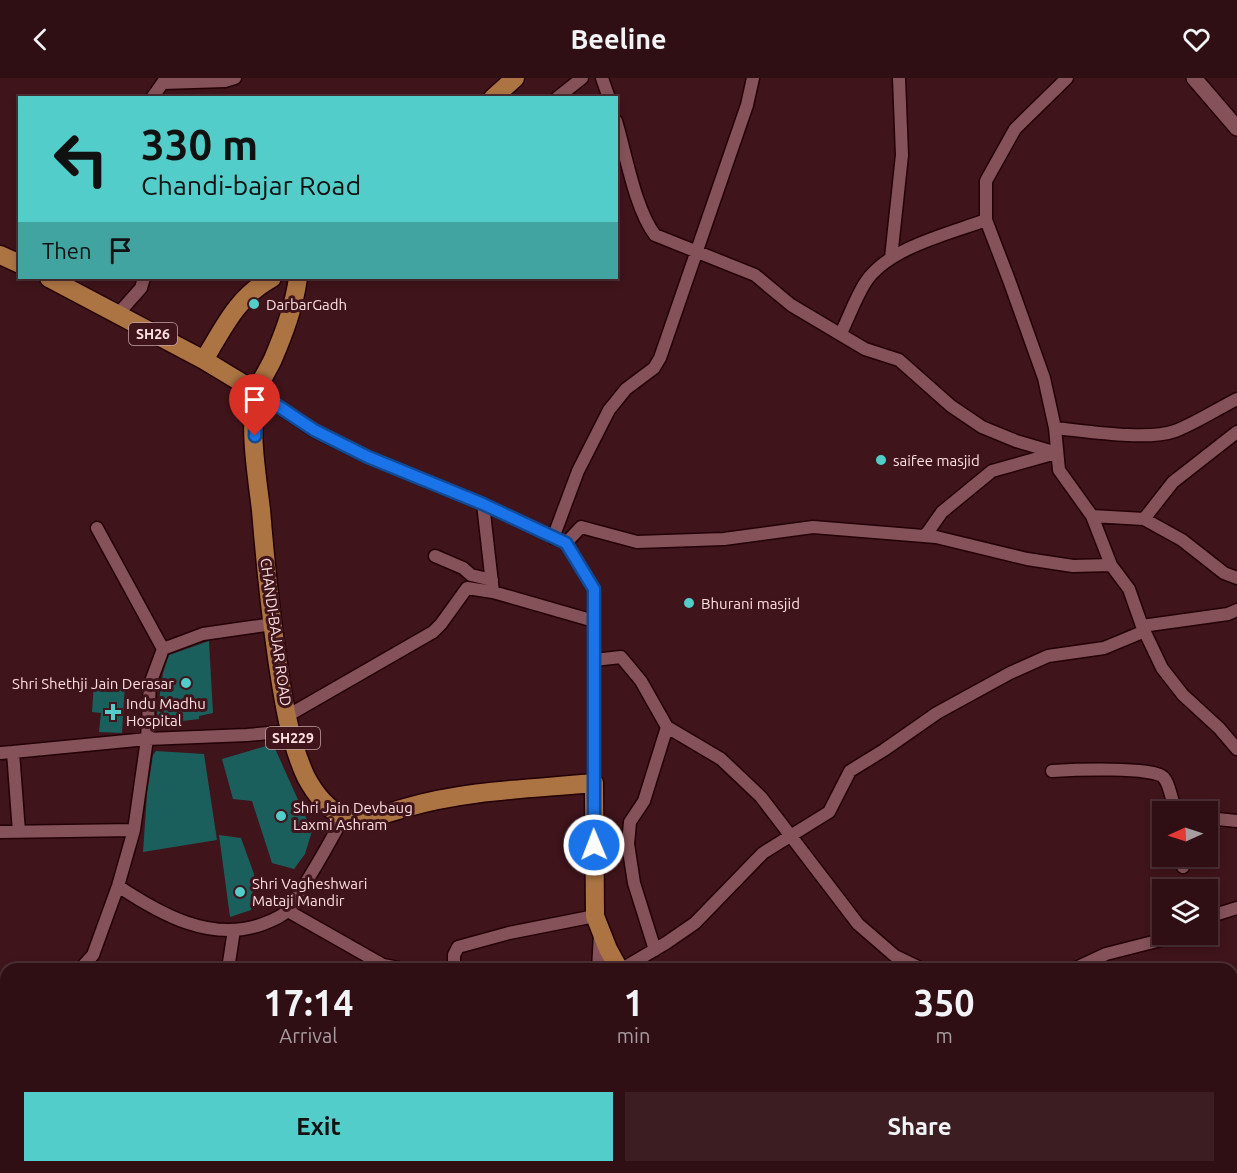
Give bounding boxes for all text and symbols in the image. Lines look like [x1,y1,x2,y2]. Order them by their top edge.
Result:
icon: back [24,23,57,56]
icon: heart [1180,23,1213,56]
text: Beeline [570,24,667,54]
icon: left [42,120,120,198]
text: 330 m [141,121,258,168]
text: Chandi-bajar Road [141,170,361,200]
icon: arrive [104,234,137,267]
text: Then [42,238,92,263]
place label: DarbarGadh [266,296,347,313]
marker: DarbarGadh [247,297,261,311]
road number: SH26 [129,323,177,345]
pin [229,374,280,436]
icon: arrive [238,383,271,416]
place label: saifee masjid [893,452,980,469]
marker: saifee masjid [874,453,888,467]
street label: CHANDI-BAJAR ROAD [257,557,295,707]
place label: Bhurani masjid [701,595,800,612]
marker: Bhurani masjid [682,596,696,610]
place label: Shri Shethji Jain Derasar [12,675,174,692]
marker: Shri Shethji Jain Derasar [179,676,193,690]
place label: Indu Madhu Hospital [126,695,206,729]
marker: Indu Madhu Hospital [104,703,122,721]
road number: SH229 [266,727,320,749]
place label: Shri Jain Devbaug Laxmi Ashram [293,799,413,833]
north arrow [1152,801,1218,867]
map controls [1152,801,1218,945]
marker: Shri Jain Devbaug Laxmi Ashram [274,809,288,823]
position arrow [562,813,626,877]
place label: Shri Vagheshwari Mataji Mandir [252,875,367,909]
button: layers [1152,879,1218,945]
marker: Shri Vagheshwari Mataji Mandir [233,885,247,899]
text: 17:14 [263,982,353,1023]
text: 1 [623,982,644,1023]
text: 350 [914,982,975,1023]
text: Arrival [279,1024,338,1047]
text: min [617,1024,650,1047]
text: m [936,1024,953,1047]
button: Exit [24,1092,613,1161]
button: Share [625,1092,1214,1161]

